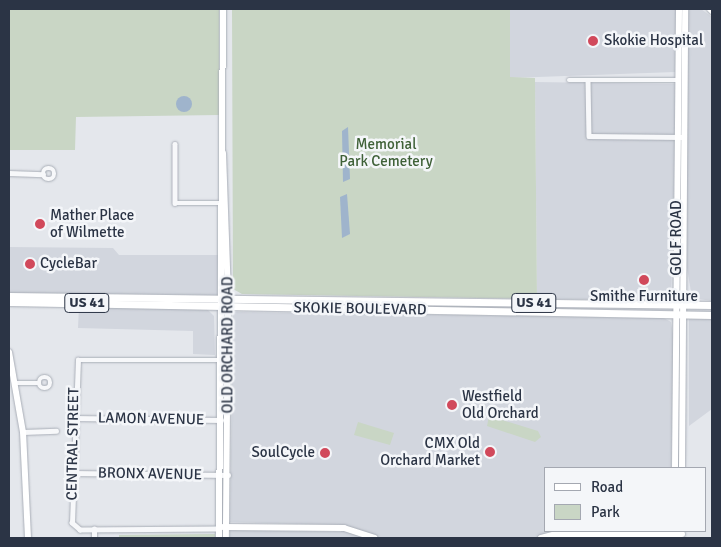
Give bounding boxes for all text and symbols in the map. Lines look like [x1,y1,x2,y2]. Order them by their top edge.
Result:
place label: Skokie Hospital [604,32,703,50]
marker: Skokie Hospital [586,34,600,48]
park label: Memorial Park Cemetery [339,135,433,170]
street label: GOLF ROAD [668,200,686,276]
place label: Mather Place of Wilmette [50,206,134,241]
marker: Mather Place of Wilmette [34,218,46,230]
place label: CycleBar [40,255,97,273]
marker: CycleBar [24,258,36,270]
marker: Smithe Furniture [638,274,650,286]
street label: OLD ORCHARD ROAD [219,277,237,413]
place label: Smithe Furniture [590,288,698,306]
road number: US 41 [63,292,111,314]
road number: US 41 [510,292,558,314]
street label: SKOKIE BOULEVARD [293,299,427,319]
street label: CENTRAL STREET [63,387,83,501]
place label: Westfield Old Orchard [462,387,539,422]
marker: Westfield Old Orchard [446,399,458,411]
street label: LAMON AVENUE [98,409,204,429]
place label: CMX Old Orchard Market [380,434,480,469]
place label: SoulCycle [252,444,315,462]
marker: CMX Old Orchard Market [484,446,496,458]
marker: SoulCycle [319,447,331,459]
street label: BRONX AVENUE [98,464,202,484]
legend [544,467,706,532]
text: Road [591,478,623,496]
text: Park [591,503,620,521]

